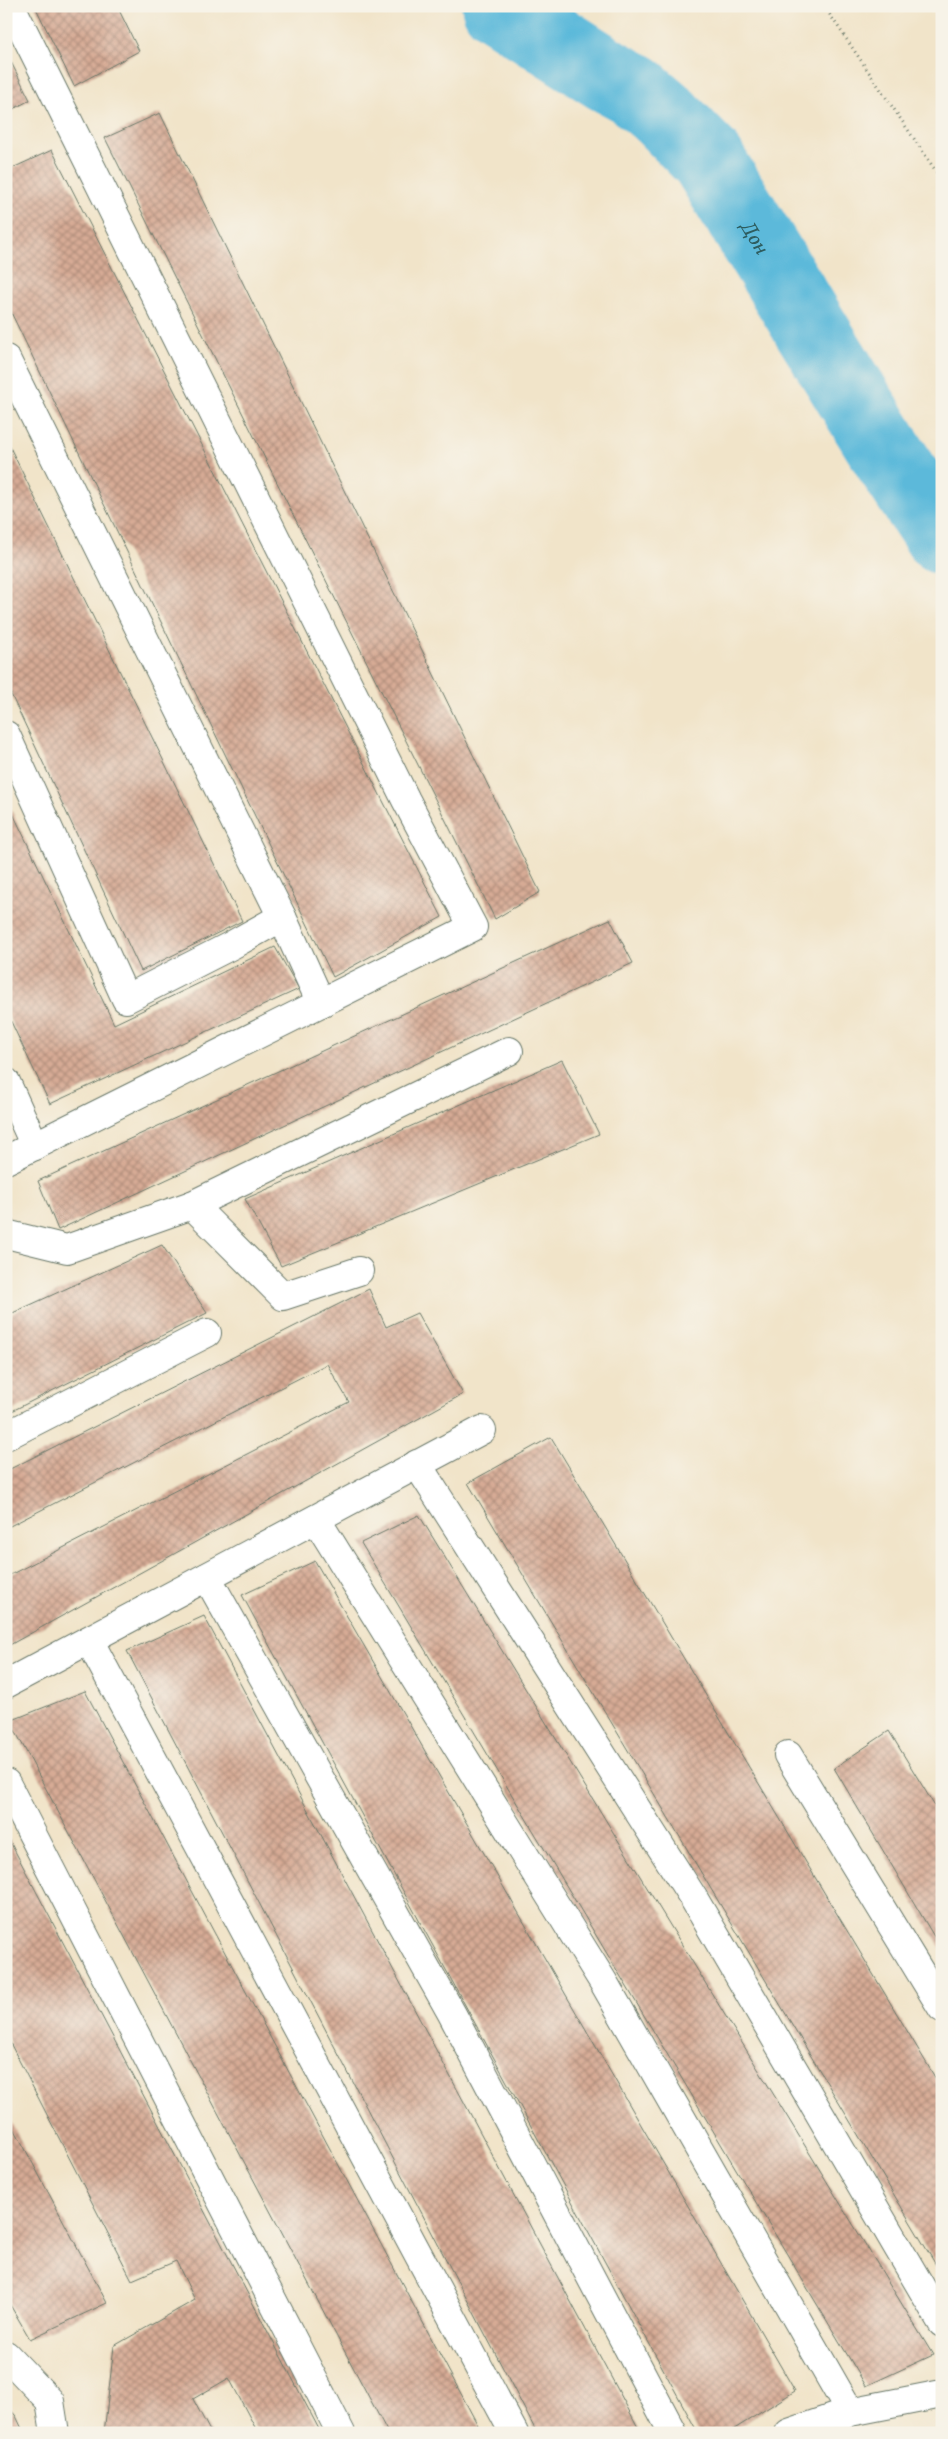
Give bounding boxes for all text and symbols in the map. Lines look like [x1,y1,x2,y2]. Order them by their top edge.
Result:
water label: Дон [731,214,775,261]

